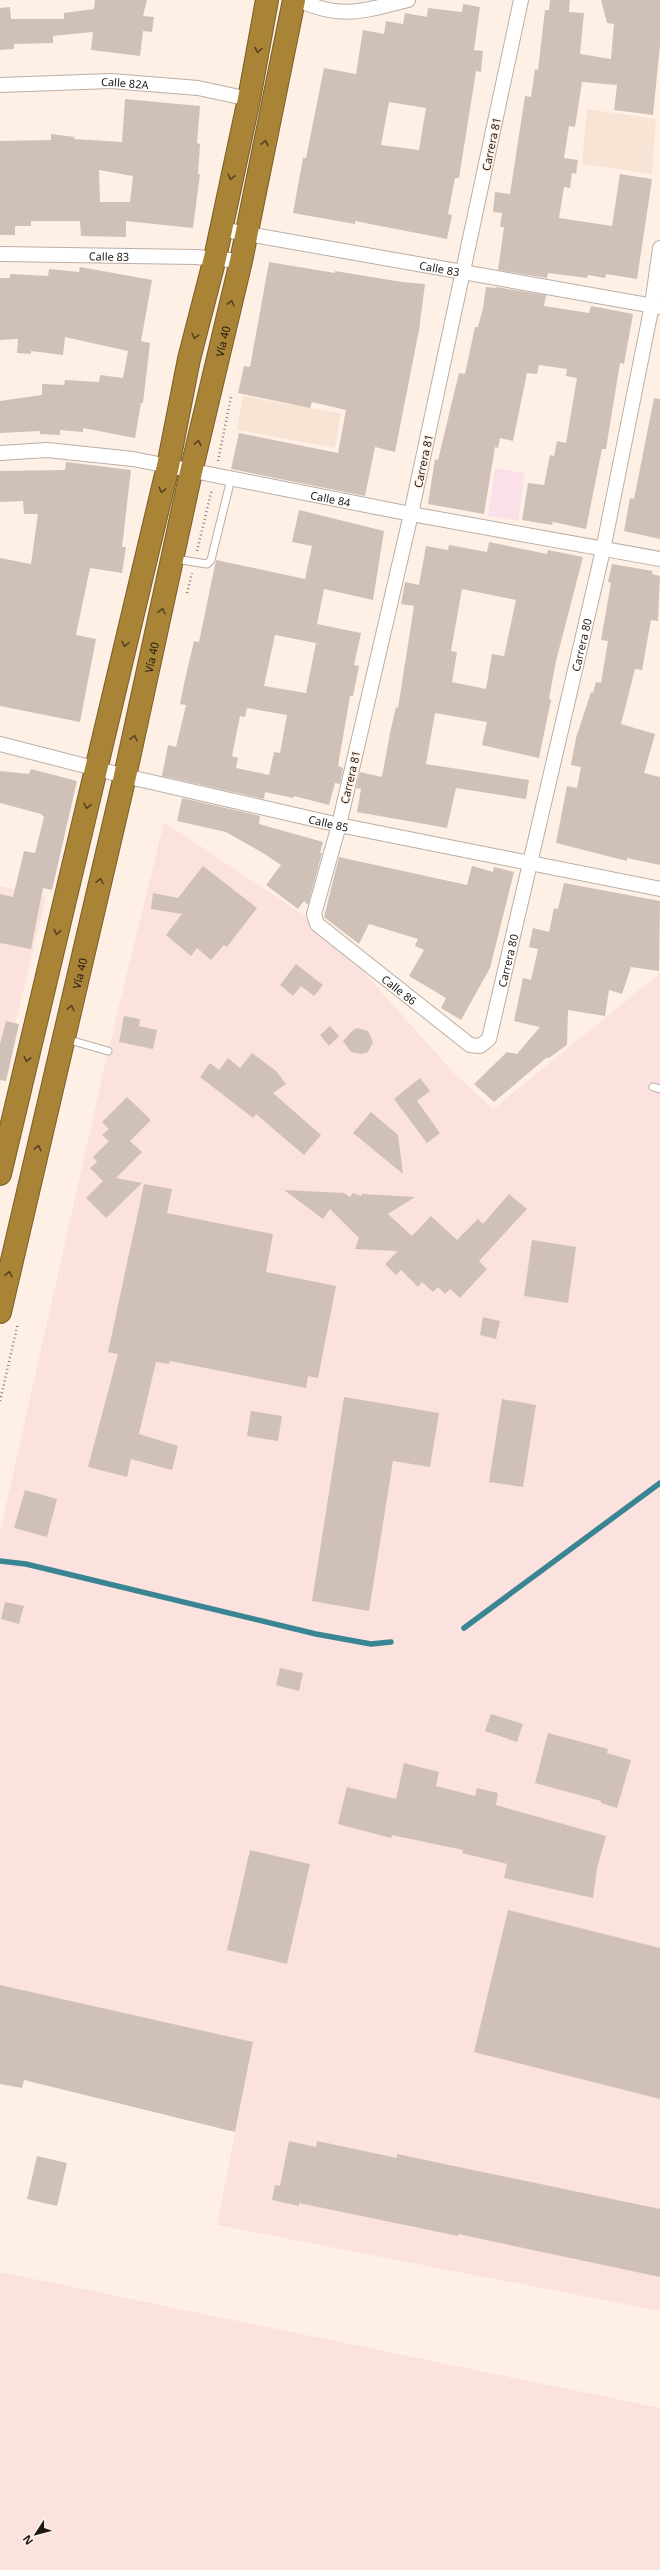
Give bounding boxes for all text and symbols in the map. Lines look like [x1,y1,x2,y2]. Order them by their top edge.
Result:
one-way arrow [254,47,262,53]
street label: Calle 82A [101,73,150,92]
street label: Carrera 81 [478,116,504,172]
one-way arrow [260,139,269,146]
one-way arrow [228,174,236,181]
street label: Calle 83 [89,248,129,263]
street label: Calle 83 [418,257,461,279]
one-way arrow [227,300,235,306]
street label: Vía 40 [211,324,233,358]
one-way arrow [191,332,200,339]
street label: Carrera 81 [410,433,436,489]
one-way arrow [193,440,201,446]
one-way arrow [159,487,167,493]
street label: Calle 84 [309,487,353,510]
one-way arrow [157,608,165,614]
street label: Carrera 80 [567,617,594,673]
street label: Vía 40 [140,640,161,674]
one-way arrow [122,641,130,647]
one-way arrow [129,735,137,741]
street label: Carrera 81 [337,749,363,805]
one-way arrow [83,803,91,809]
street label: Calle 85 [307,811,350,834]
one-way arrow [95,878,103,884]
one-way arrow [53,928,62,935]
street label: Carrera 80 [494,932,521,988]
street label: Vía 40 [68,956,90,990]
street label: Calle 86 [379,971,420,1008]
one-way arrow [66,1004,74,1011]
one-way arrow [24,1056,32,1062]
one-way arrow [34,1145,42,1151]
one-way arrow [4,1271,12,1278]
north arrow [16,2514,56,2554]
text: N [19,2532,36,2548]

